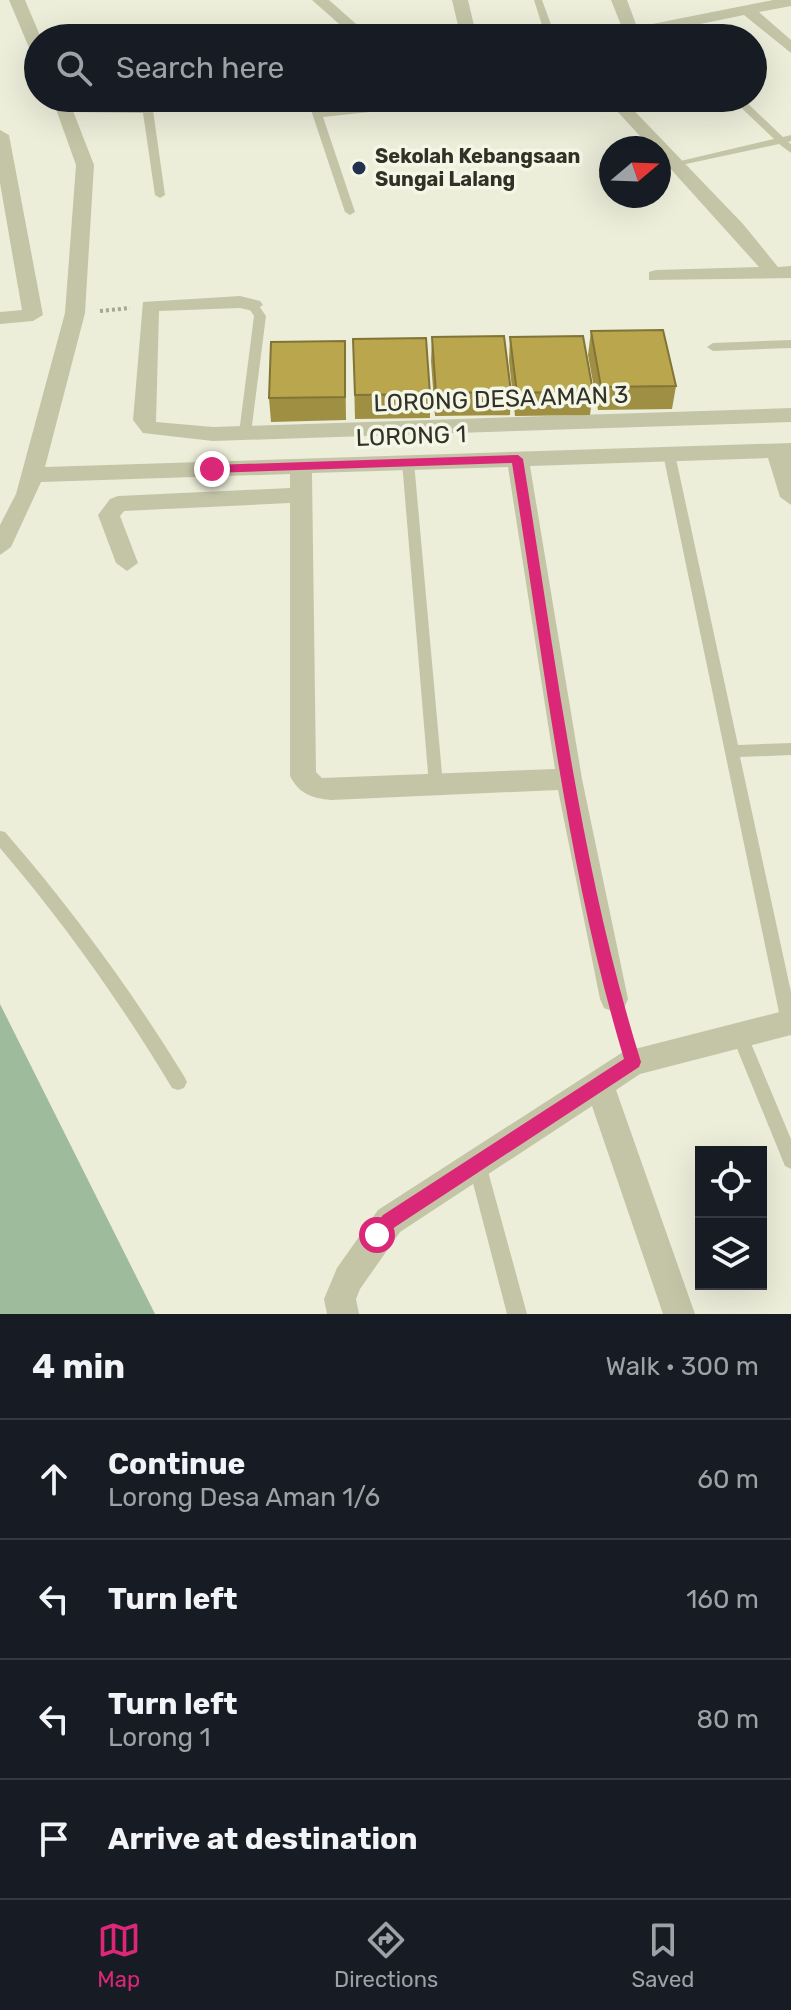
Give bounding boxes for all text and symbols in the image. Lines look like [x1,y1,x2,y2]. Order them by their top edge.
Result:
search box [24,24,767,112]
icon: search [52,46,96,90]
text: Search here [116,50,284,86]
north arrow [599,136,671,208]
place label: Sekolah Kebangsaan Sungai Lalang [375,144,580,191]
marker: Sekolah Kebangsaan Sungai Lalang [350,159,368,177]
street label: LORONG DESA AMAN 3 [373,381,629,417]
street label: LORONG 1 [355,420,467,452]
route end [194,451,230,487]
map controls [695,1146,767,1290]
button: locate [695,1146,767,1218]
route start [359,1217,395,1253]
button: layers [695,1218,767,1290]
text: 4 min [32,1346,125,1387]
text: Walk · 300 m [605,1351,759,1382]
text: Continue [108,1446,245,1482]
icon: ahead [32,1457,76,1501]
text: 60 m [697,1464,759,1495]
text: Lorong Desa Aman 1/6 [108,1482,380,1513]
icon: left [32,1577,76,1621]
text: Turn left [108,1581,238,1617]
text: 160 m [686,1584,759,1615]
text: Turn left [108,1686,238,1722]
icon: left [32,1697,76,1741]
text: 80 m [696,1704,759,1735]
text: Lorong 1 [108,1722,211,1753]
icon: arrive [32,1817,76,1861]
text: Arrive at destination [108,1821,418,1857]
tab: Map [97,1918,141,1993]
tab: Directions [334,1918,438,1993]
tab: Saved [632,1918,694,1993]

